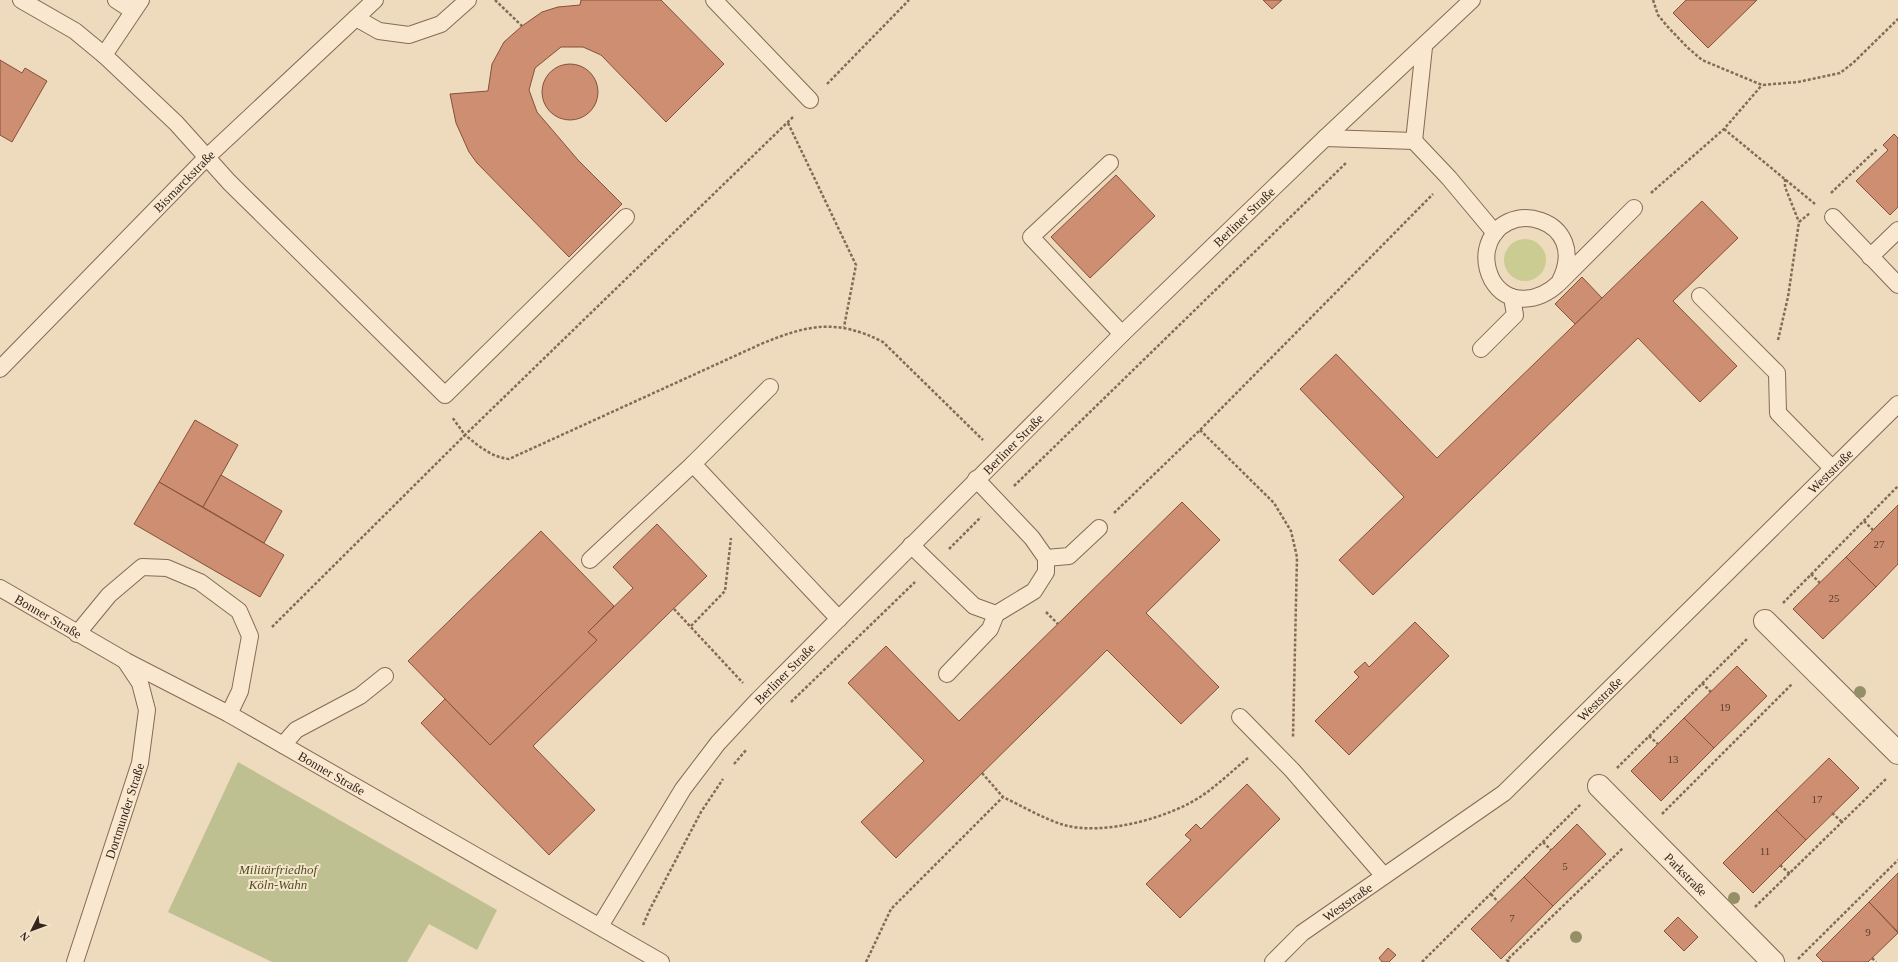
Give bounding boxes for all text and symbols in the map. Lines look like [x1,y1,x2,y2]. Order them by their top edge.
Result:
street label: Bismarckstraße [150,146,218,215]
street label: Berliner Straße [1210,183,1278,249]
street label: Berliner Straße [980,410,1046,477]
street label: Weststraße [1805,446,1856,496]
house number: 27 [1874,538,1885,550]
street label: Bonner Straße [12,591,85,641]
house number: 25 [1829,592,1840,604]
street label: Berliner Straße [751,640,818,707]
street label: Weststraße [1574,673,1625,724]
house number: 19 [1720,701,1731,713]
street label: Bonner Straße [296,748,368,798]
house number: 13 [1668,753,1679,765]
street label: Dortmunder Straße [102,761,147,861]
house number: 17 [1812,793,1823,805]
house number: 11 [1760,845,1770,857]
street label: Parkstraße [1662,849,1711,899]
house number: 5 [1562,860,1568,872]
park label: Militärfriedhof Köln-Wahn [238,862,319,892]
street label: Weststraße [1320,879,1375,924]
north arrow [12,910,52,950]
house number: 7 [1509,912,1515,924]
house number: 9 [1865,926,1871,938]
text: N [17,930,32,944]

